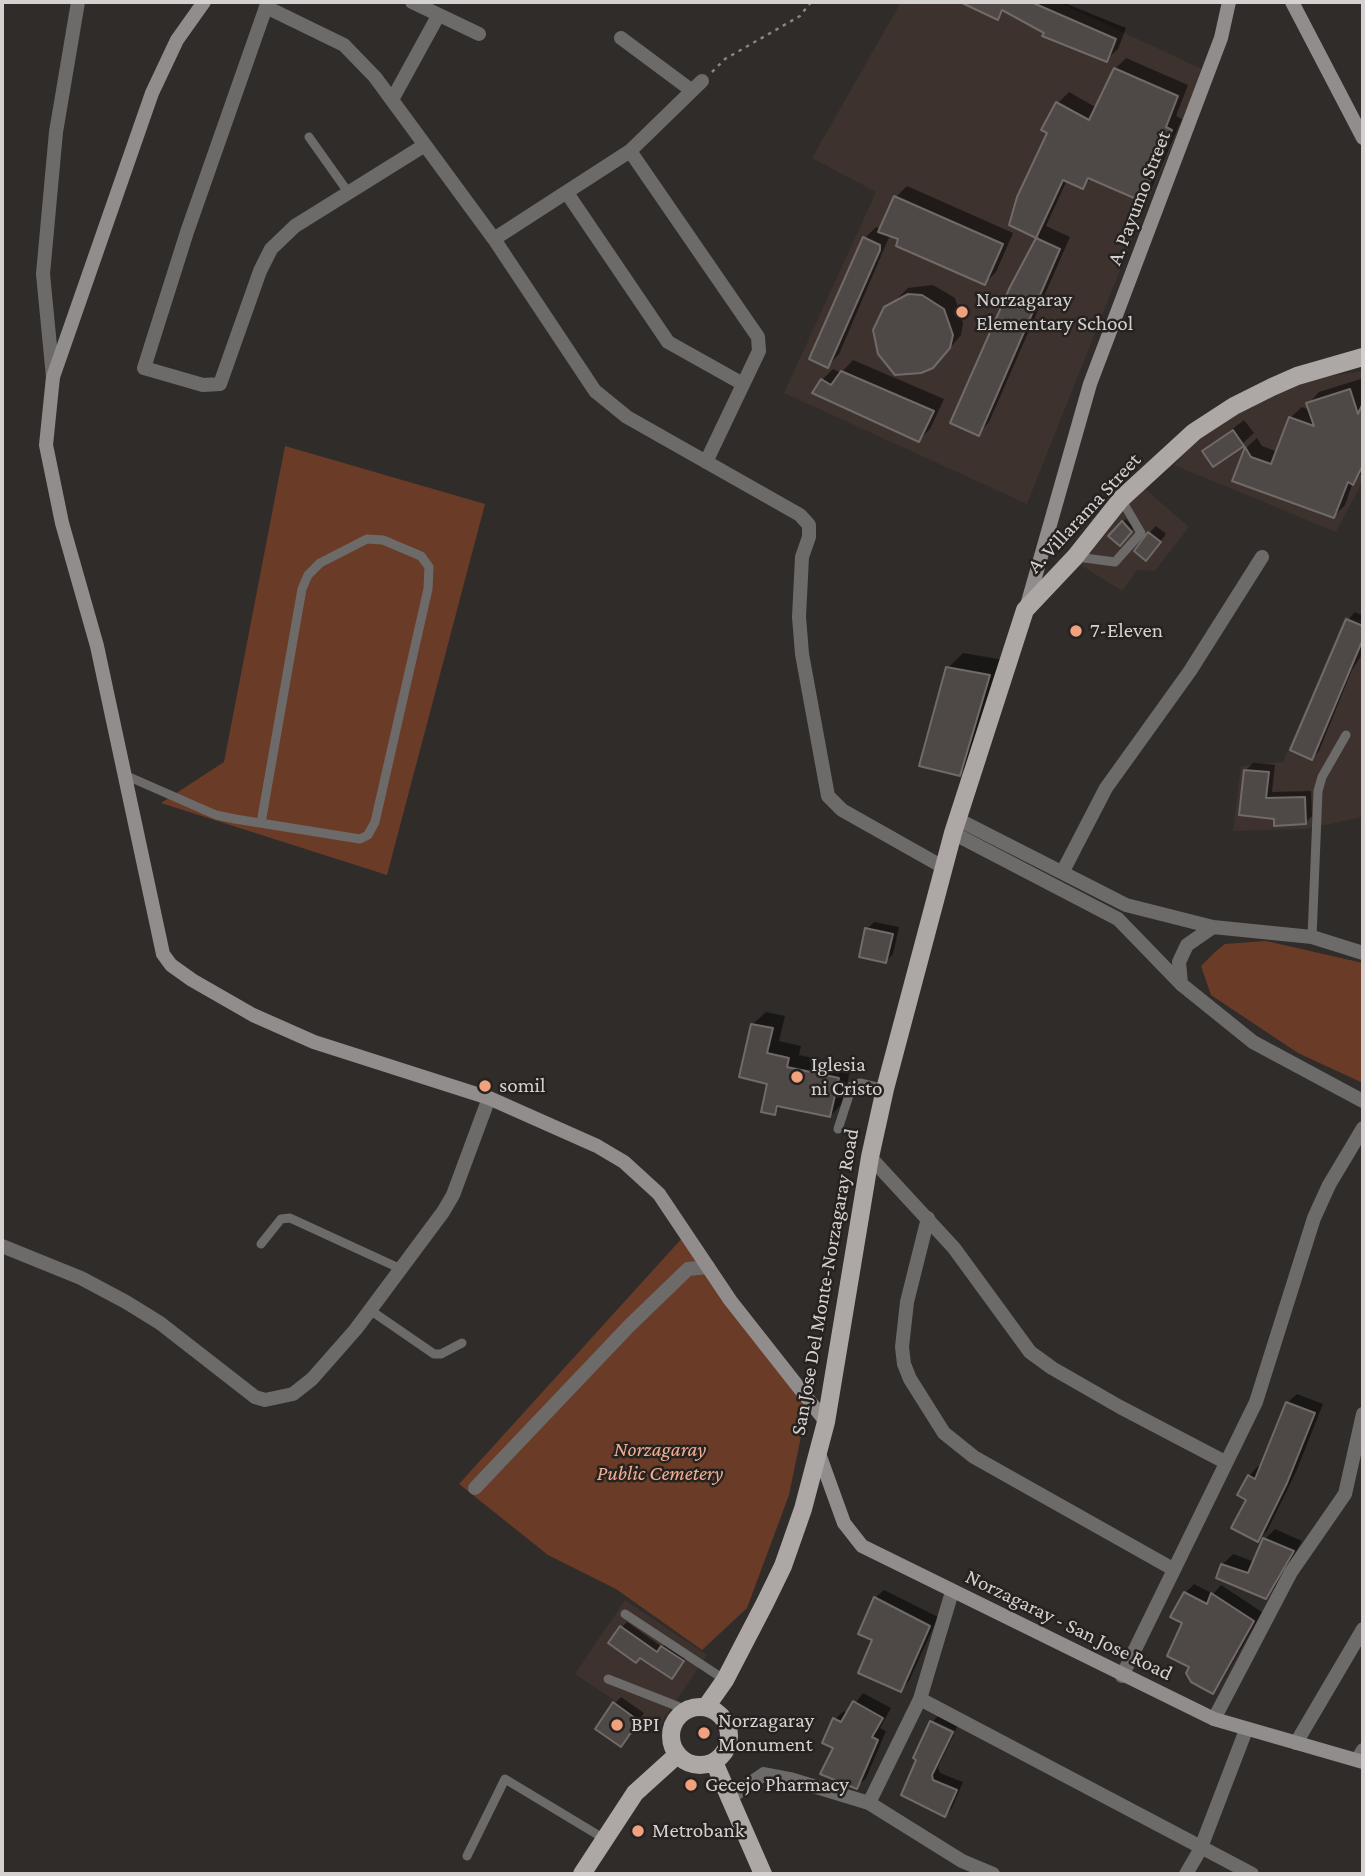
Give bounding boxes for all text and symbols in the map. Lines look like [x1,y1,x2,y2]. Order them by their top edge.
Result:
street label: A. Payumo Street [1102,127,1176,269]
place label: Norzagaray Elementary School [976,287,1133,337]
marker: Norzagaray Elementary School [954,304,970,320]
street label: A. Villarama Street [1022,448,1146,578]
place label: 7-Eleven [1090,618,1163,644]
marker: 7-Eleven [1068,623,1084,639]
place label: Iglesia ni Cristo [811,1052,883,1102]
marker: Iglesia ni Cristo [789,1069,805,1085]
place label: somil [499,1073,546,1099]
marker: somil [477,1078,493,1094]
street label: San Jose Del Monte-Norzagaray Road [786,1127,864,1437]
park label: Norzagaray Public Cemetery [597,1437,723,1487]
street label: Norzagaray - San Jose Road [961,1564,1177,1686]
place label: Norzagaray Monument [718,1708,814,1758]
place label: BPI [631,1712,659,1738]
marker: BPI [609,1717,625,1733]
marker: Norzagaray Monument [696,1725,712,1741]
place label: Gecejo Pharmacy [705,1772,849,1798]
marker: Gecejo Pharmacy [683,1777,699,1793]
place label: Metrobank [652,1818,745,1844]
marker: Metrobank [630,1823,646,1839]

